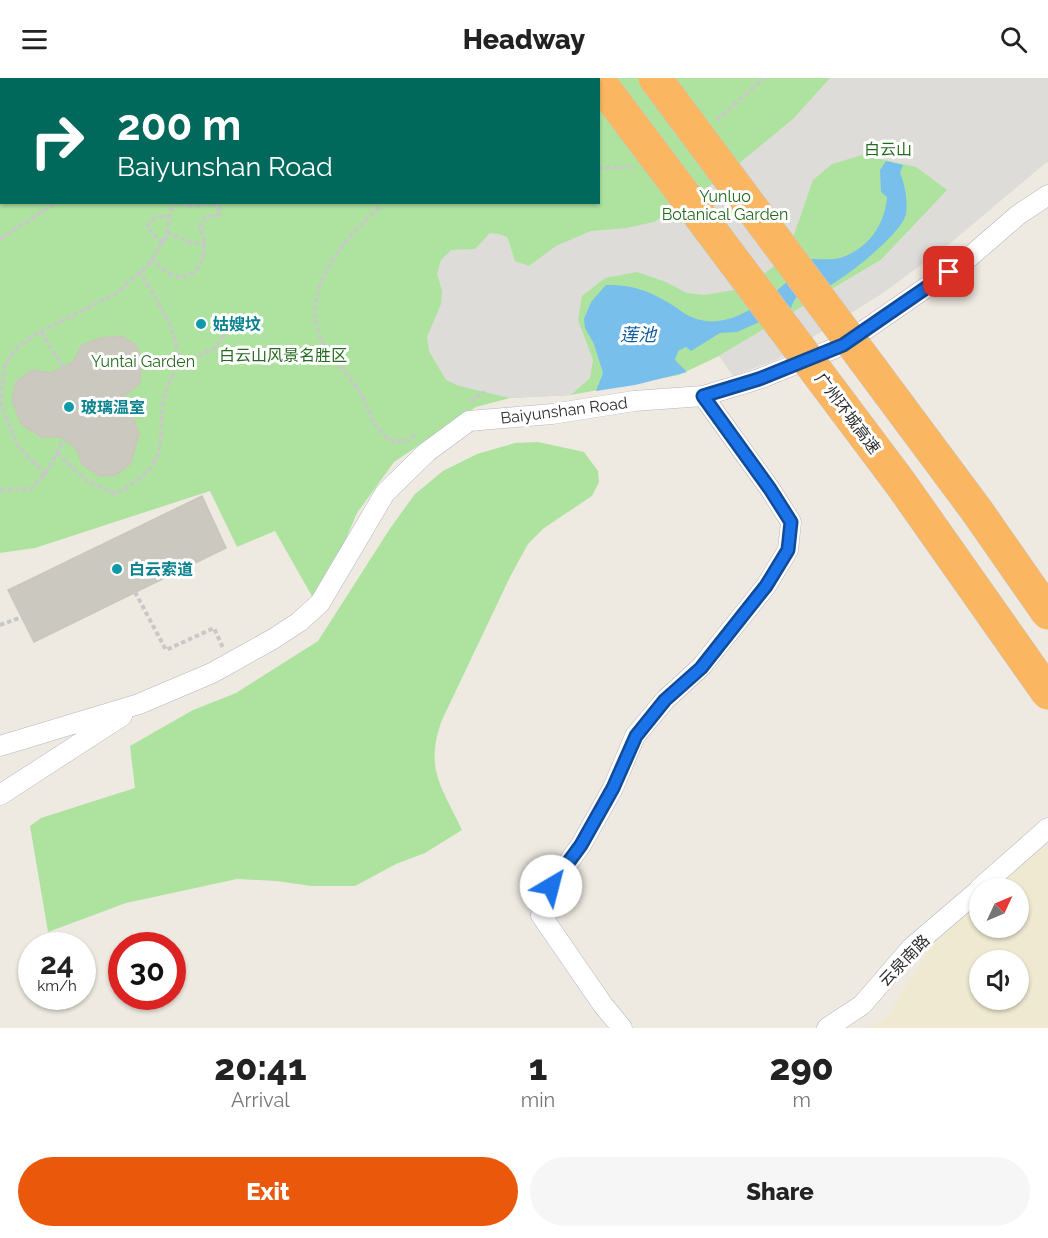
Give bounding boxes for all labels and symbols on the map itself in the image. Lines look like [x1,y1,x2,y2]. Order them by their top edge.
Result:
park label: 白云山 [864,140,912,159]
park label: Yunluo Botanical Garden [662,187,788,224]
pin [923,246,974,297]
place label: 姑嫂坟 [213,315,261,334]
marker: 姑嫂坟 [194,317,208,331]
water label: 莲池 [620,324,658,345]
park label: 白云山风景名胜区 [219,346,347,365]
park label: Yuntai Garden [91,352,195,371]
street label: 广州环城高速 [811,369,884,457]
street label: Baiyunshan Road [499,393,629,428]
place label: 玻璃温室 [81,398,145,417]
marker: 玻璃温室 [62,400,76,414]
place label: 白云索道 [129,560,193,579]
marker: 白云索道 [110,562,124,576]
position arrow [519,854,583,918]
north arrow [969,878,1029,938]
street label: 云泉南路 [875,931,933,990]
speed limit sign: 30 [108,932,186,1010]

